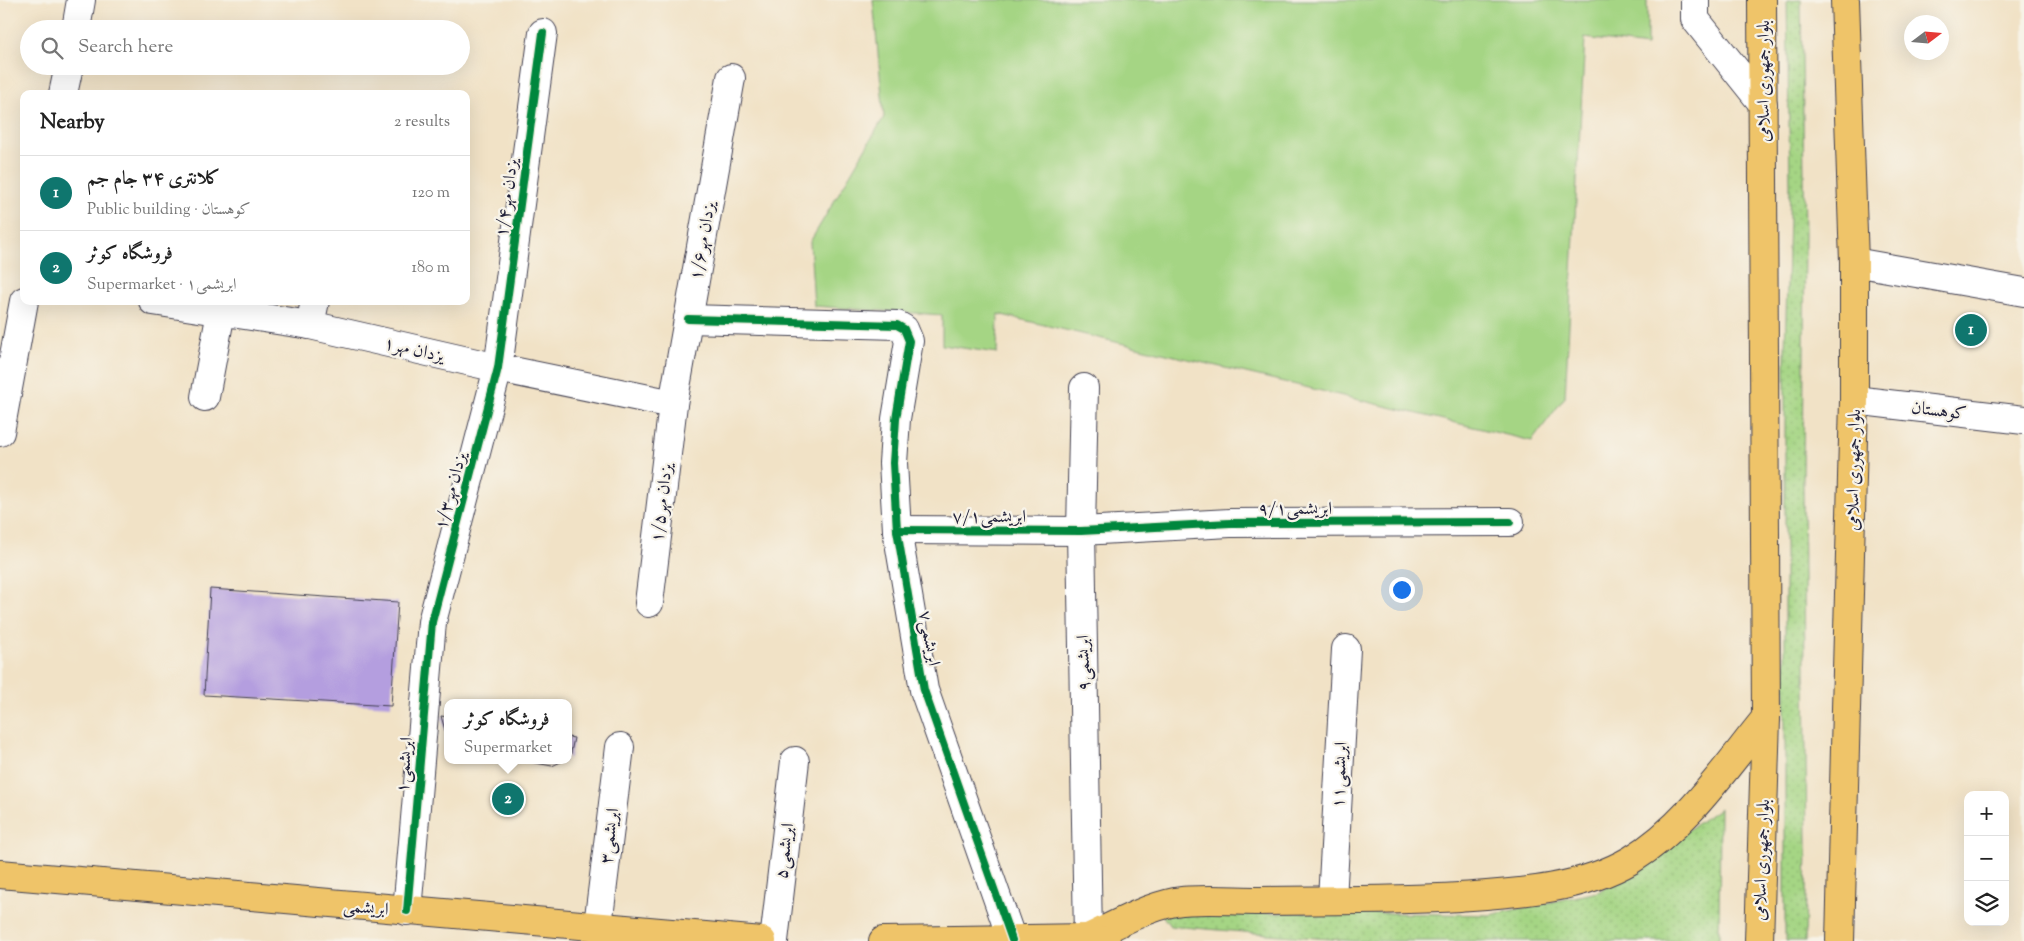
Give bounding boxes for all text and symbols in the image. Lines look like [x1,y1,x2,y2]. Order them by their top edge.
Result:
north arrow [1904,15,1949,60]
search box [20,20,470,75]
street label: بلوار جمهوری اسلامی [1752,20,1778,142]
icon: search [38,34,66,62]
text: Search here [78,34,173,61]
text: Nearby [40,108,105,138]
text: 2 results [394,111,450,134]
street label: ۱/۴یزدان مهر [490,156,527,239]
text: کلانتری ۳۴ جام جم [87,166,221,193]
text: 1 [53,182,59,205]
text: 120 m [412,182,450,205]
street label: ۱/۶یزدان مهر [684,198,724,282]
text: Public building · کوهستان [87,199,251,222]
text: فروشگاه کوثر [87,241,173,268]
text: 2 [52,257,60,280]
text: 180 m [411,257,450,280]
text: Supermarket · ابریشمی۱ [87,274,236,297]
pin: 1 [1955,311,1987,349]
street label: یزدان مهر۱ [381,331,448,371]
street label: کوهستان [1910,396,1968,428]
street label: بلوار جمهوری اسلامی [1841,409,1869,531]
street label: ۱/۳یزدان مهر [429,448,475,533]
street label: ۱/۵یزدان مهر [645,461,681,544]
street label: ۹/۱ابریشمی [1258,497,1332,523]
street label: ابریشمی۷/۱ [952,505,1026,531]
your location [1389,577,1415,603]
street label: ابریشمی۷ [910,608,946,668]
street label: ابریشمی۹ [1072,635,1098,691]
popup [444,699,572,764]
text: فروشگاه کوثر [464,707,550,734]
street label: ابریشمی۱ [391,736,421,794]
text: Supermarket [464,737,552,760]
street label: ابریشمی۱۱ [1326,741,1356,809]
pin: 2 [492,780,524,818]
map controls [1964,791,2009,926]
button: + [1964,791,2009,836]
street label: بلوار جمهوری اسلامی [1748,799,1778,921]
street label: ابریشمی۳ [595,807,627,866]
street label: ابریشمی۵ [770,822,802,881]
button: − [1964,836,2009,881]
button: layers [1964,881,2009,926]
street label: ابریشمی [342,894,390,924]

